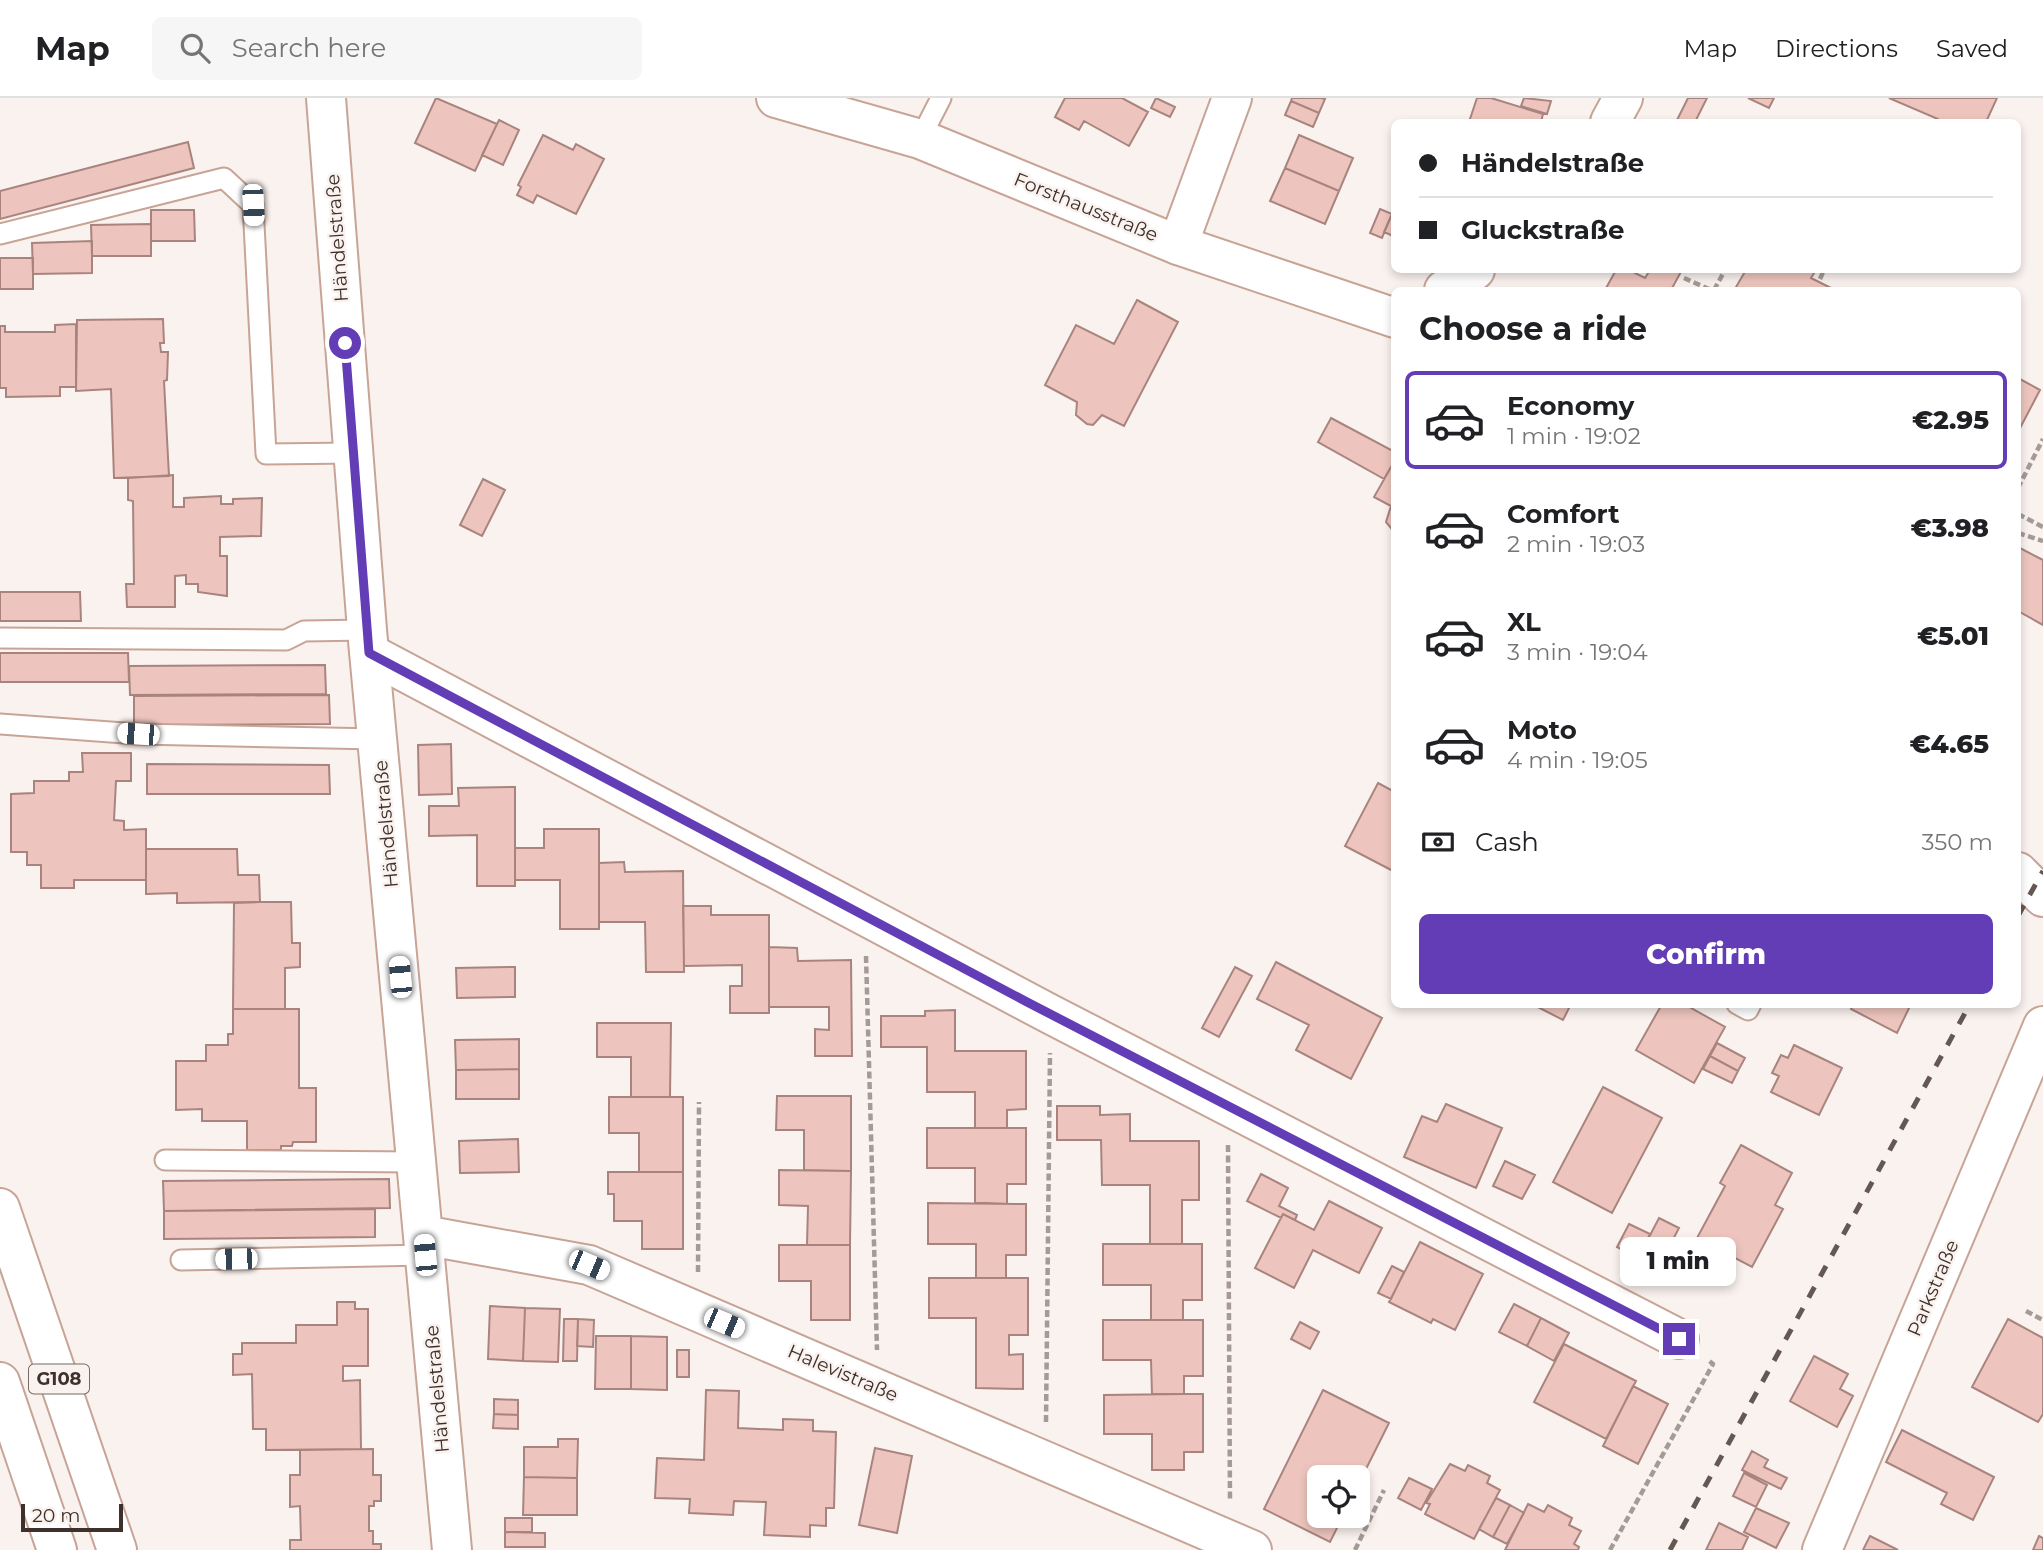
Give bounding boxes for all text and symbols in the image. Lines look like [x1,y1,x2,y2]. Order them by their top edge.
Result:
search box [152,17,642,80]
text: Map [35,28,110,68]
icon: search [176,29,214,67]
text: Search here [232,32,386,64]
text: Map [1684,34,1737,63]
text: Directions [1775,34,1898,63]
text: Saved [1936,34,2008,63]
text: Händelstraße [1461,147,1644,179]
street label: Forsthausstraße [1011,168,1161,246]
street label: Händelstraße [321,173,353,303]
car [242,183,265,227]
text: Gluckstraße [1461,214,1624,246]
text: Choose a ride [1419,309,1647,348]
route start [329,327,361,359]
icon: car [1423,389,1486,452]
text: Economy [1507,390,1634,422]
text: €2.95 [1912,404,1989,436]
text: 1 min · 19:02 [1507,422,1641,450]
icon: car [1423,497,1486,560]
text: Comfort [1507,498,1619,530]
text: €3.98 [1910,512,1989,544]
text: 2 min · 19:03 [1507,530,1645,558]
icon: car [1423,605,1486,668]
text: XL [1507,606,1541,638]
text: €5.01 [1917,620,1989,652]
text: 3 min · 19:04 [1507,638,1648,666]
icon: car [1423,713,1486,776]
text: Moto [1507,714,1577,746]
car [117,722,160,746]
text: €4.65 [1910,728,1989,760]
text: 4 min · 19:05 [1507,746,1648,774]
street label: Händelstraße [369,759,403,889]
icon: cash [1419,823,1457,861]
text: Cash [1475,826,1539,858]
text: 350 m [1922,828,1993,856]
button: Confirm [1419,914,1993,994]
car [388,955,413,999]
car [413,1233,438,1277]
street label: Parkstraße [1902,1236,1964,1340]
callout: 1 min [1621,1238,1737,1286]
car [566,1247,613,1283]
text: 1 min [1646,1247,1710,1275]
car [215,1248,258,1270]
car [701,1305,748,1341]
route end [1663,1323,1695,1355]
street label: Händelstraße [420,1324,454,1454]
street label: Halevistraße [784,1339,902,1407]
road number: G108 [29,1364,89,1394]
map controls [1307,1465,1370,1528]
button: locate [1307,1465,1370,1528]
scale bar [21,1501,122,1533]
text: 20 m [32,1504,80,1527]

